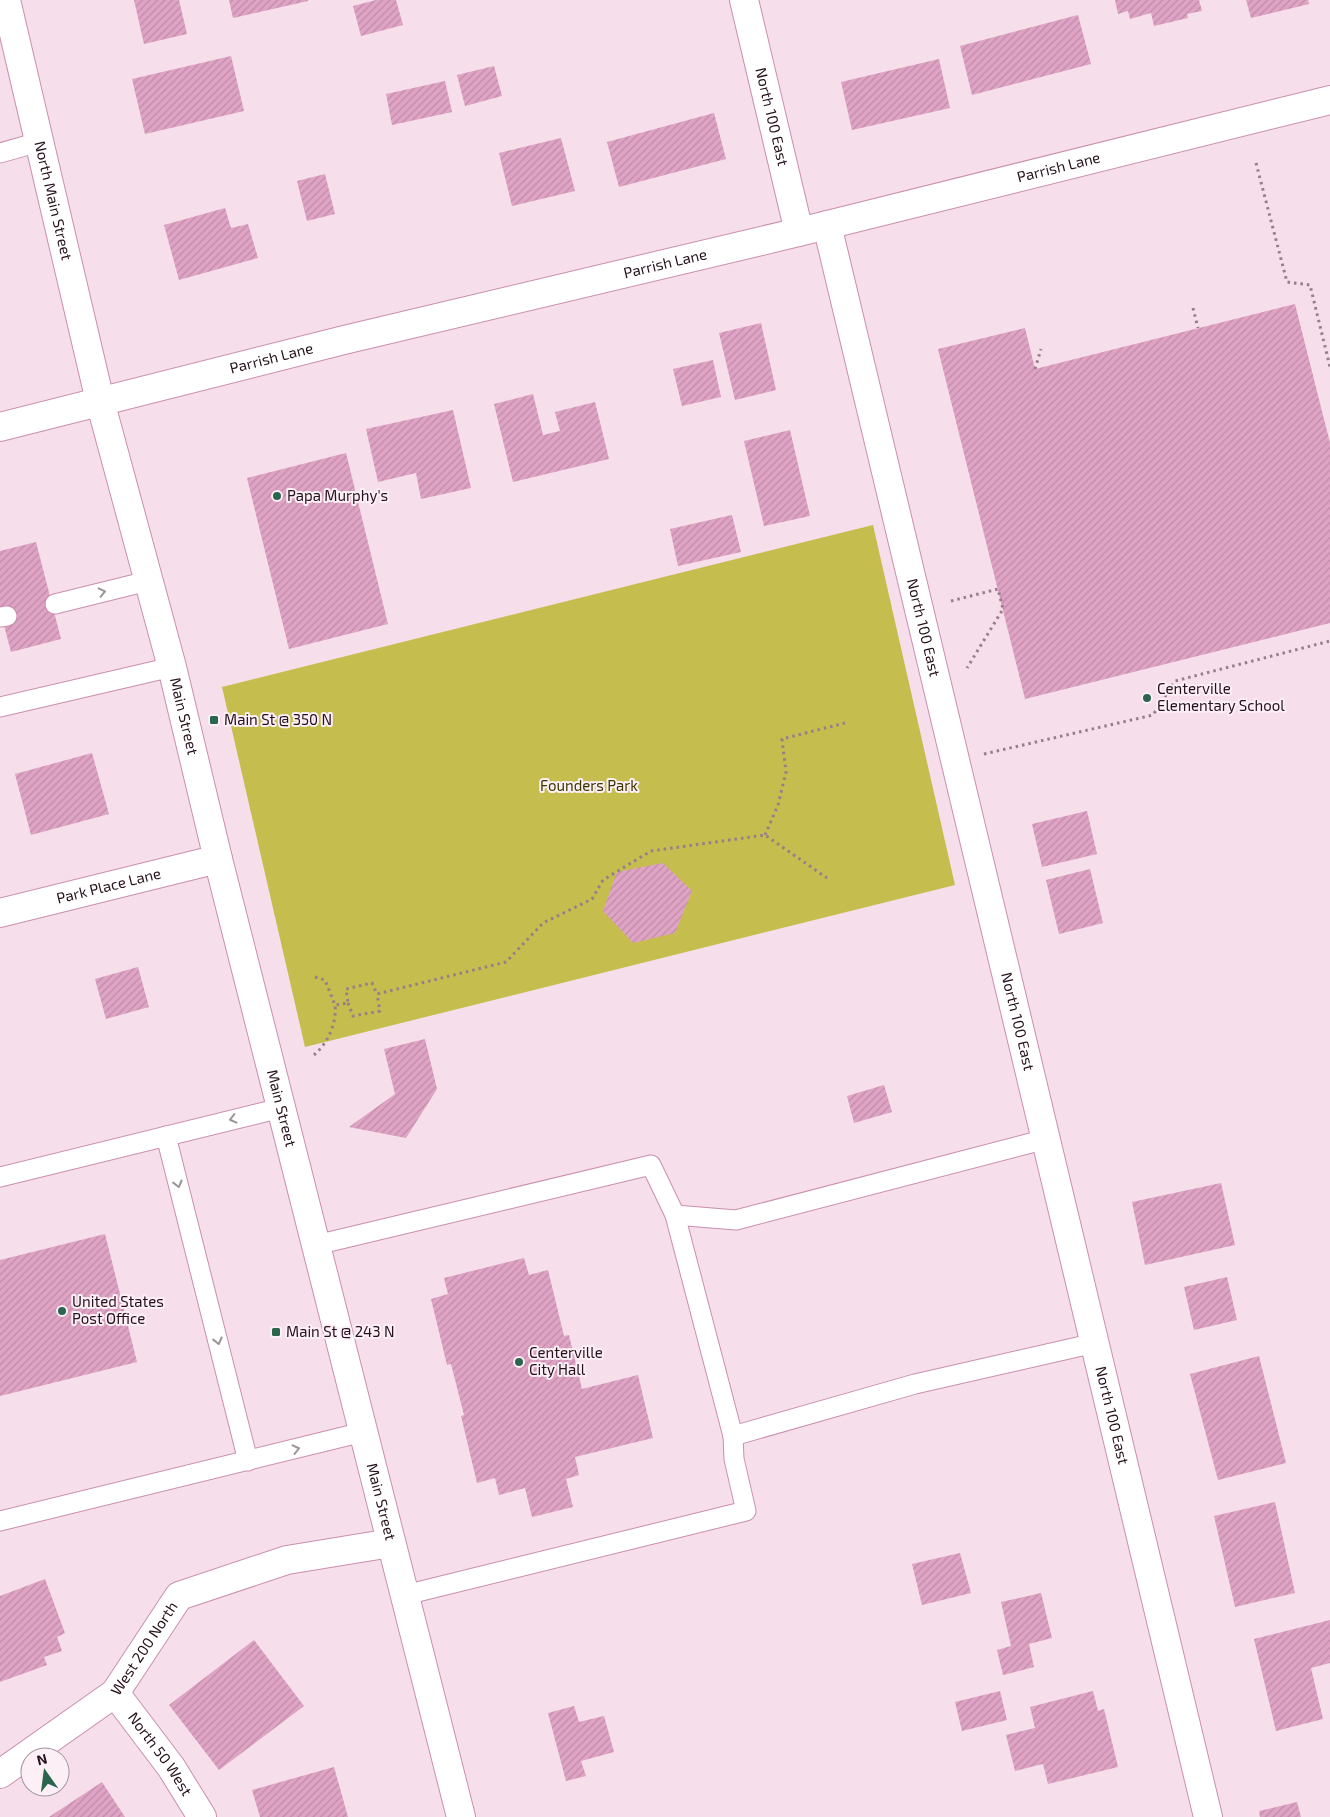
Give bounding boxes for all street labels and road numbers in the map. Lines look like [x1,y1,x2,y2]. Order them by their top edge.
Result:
street label: North 100 East [752,66,793,168]
street label: North Main Street [31,139,77,262]
street label: Parrish Lane [1015,147,1102,186]
street label: Parrish Lane [621,244,709,281]
street label: Parrish Lane [228,338,315,377]
street label: North 100 East [904,577,945,679]
street label: Main Street [167,675,203,757]
street label: Park Place Lane [54,864,163,907]
street label: North 100 East [998,970,1039,1072]
street label: Main Street [264,1068,301,1149]
street label: North 100 East [1092,1364,1133,1466]
street label: Main Street [364,1461,401,1542]
street label: West 200 North [106,1598,181,1698]
street label: North 50 West [125,1708,197,1799]

